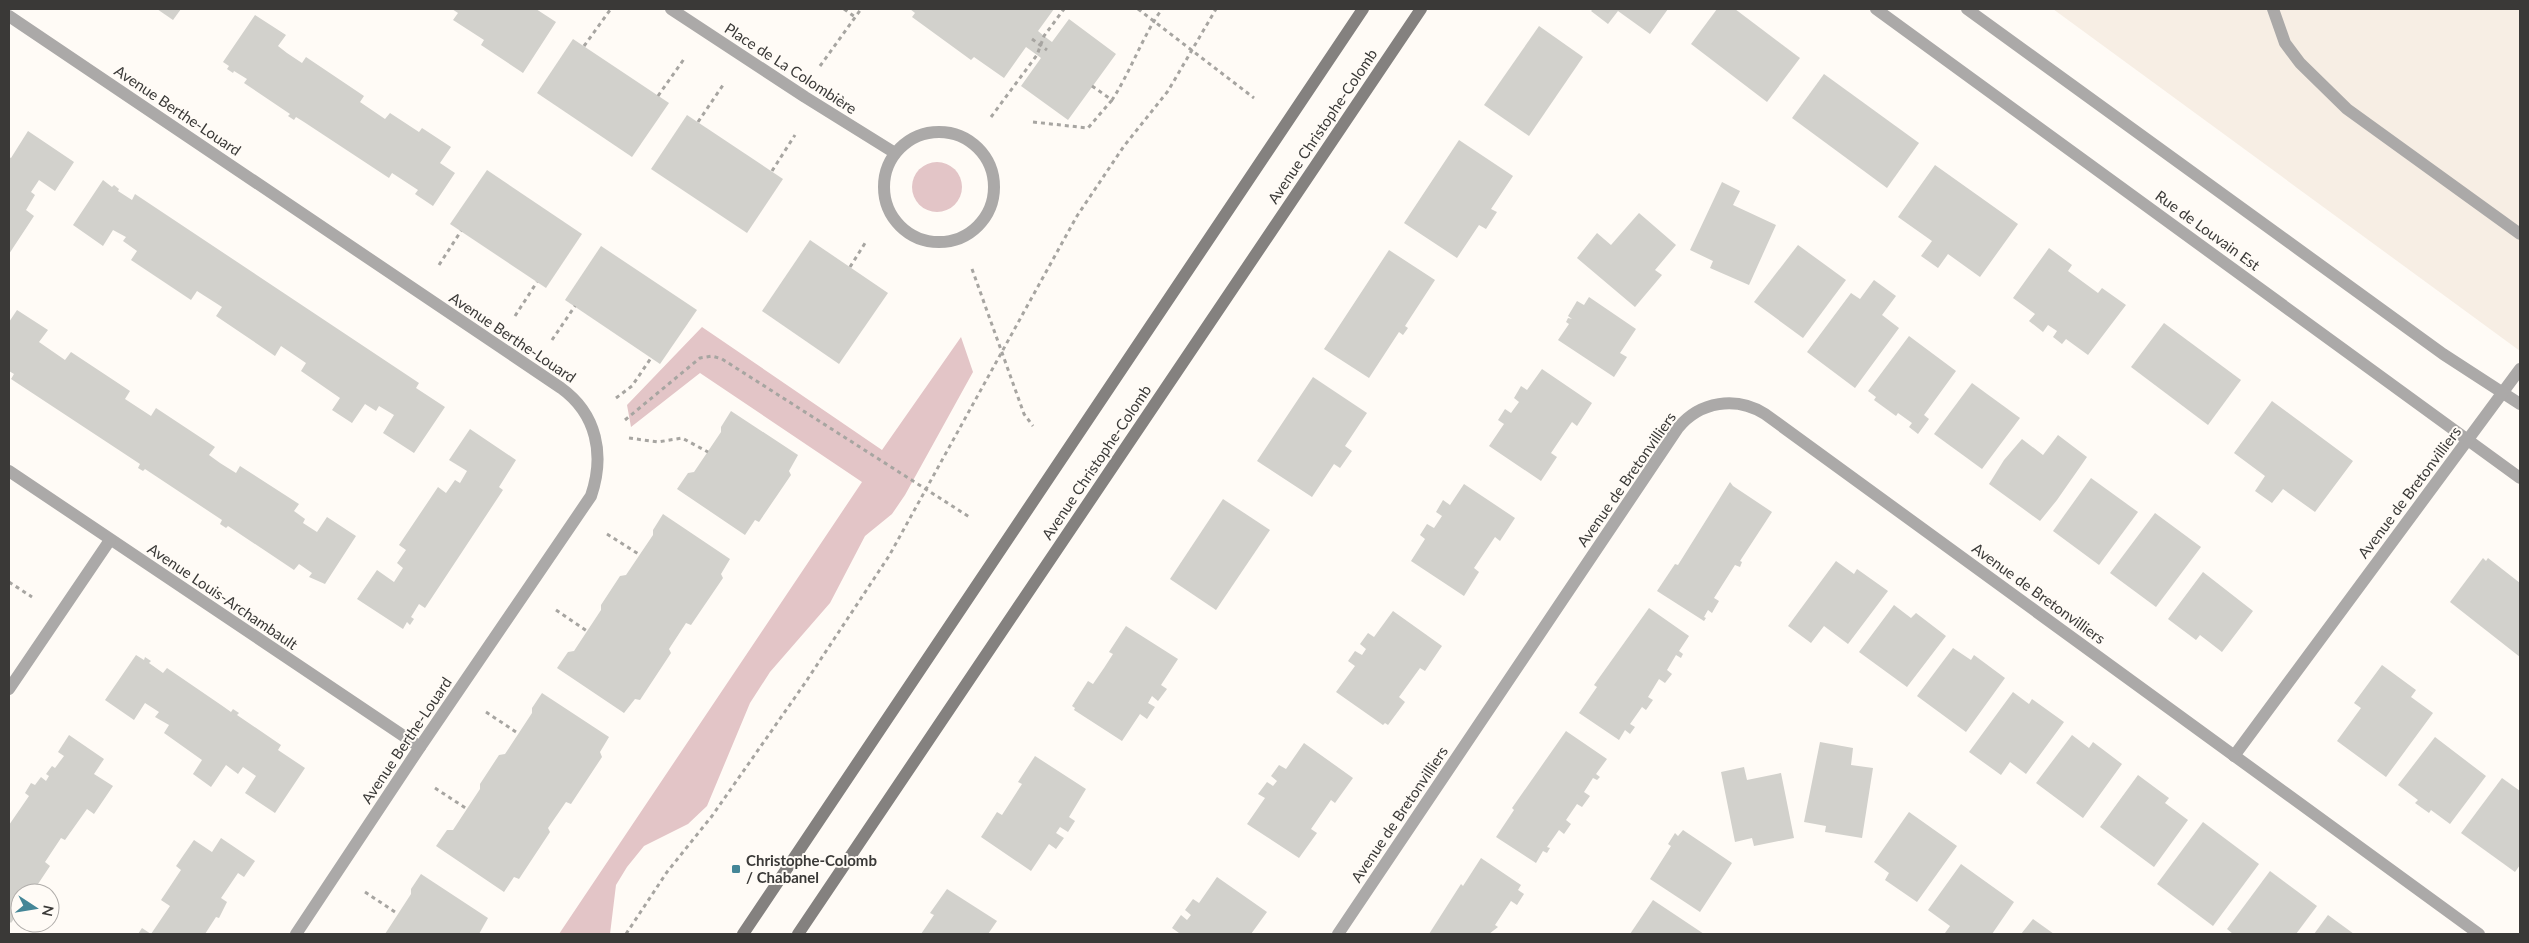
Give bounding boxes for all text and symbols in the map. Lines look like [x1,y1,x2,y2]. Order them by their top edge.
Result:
street label: Place de La Colombière [722,19,860,117]
street label: Avenue Christophe-Colomb [1263,45,1381,207]
street label: Avenue Berthe-Louard [111,61,245,159]
street label: Rue de Louvain Est [2152,186,2264,274]
street label: Avenue Berthe-Louard [446,288,580,386]
street label: Avenue Christophe-Colomb [1037,381,1155,543]
street label: Avenue de Bretonvilliers [1573,408,1679,550]
street label: Avenue de Bretonvilliers [2354,423,2464,561]
street label: Avenue Louis-Archambault [145,539,302,653]
street label: Avenue de Bretonvilliers [1969,539,2109,647]
street label: Avenue Berthe-Louard [357,673,455,807]
street label: Avenue de Bretonvilliers [1347,743,1451,885]
place label: Christophe-Colomb / Chabanel [746,851,877,886]
marker: Christophe-Colomb / Chabanel [730,863,742,875]
north arrow [10,883,60,933]
text: N [39,904,58,918]

